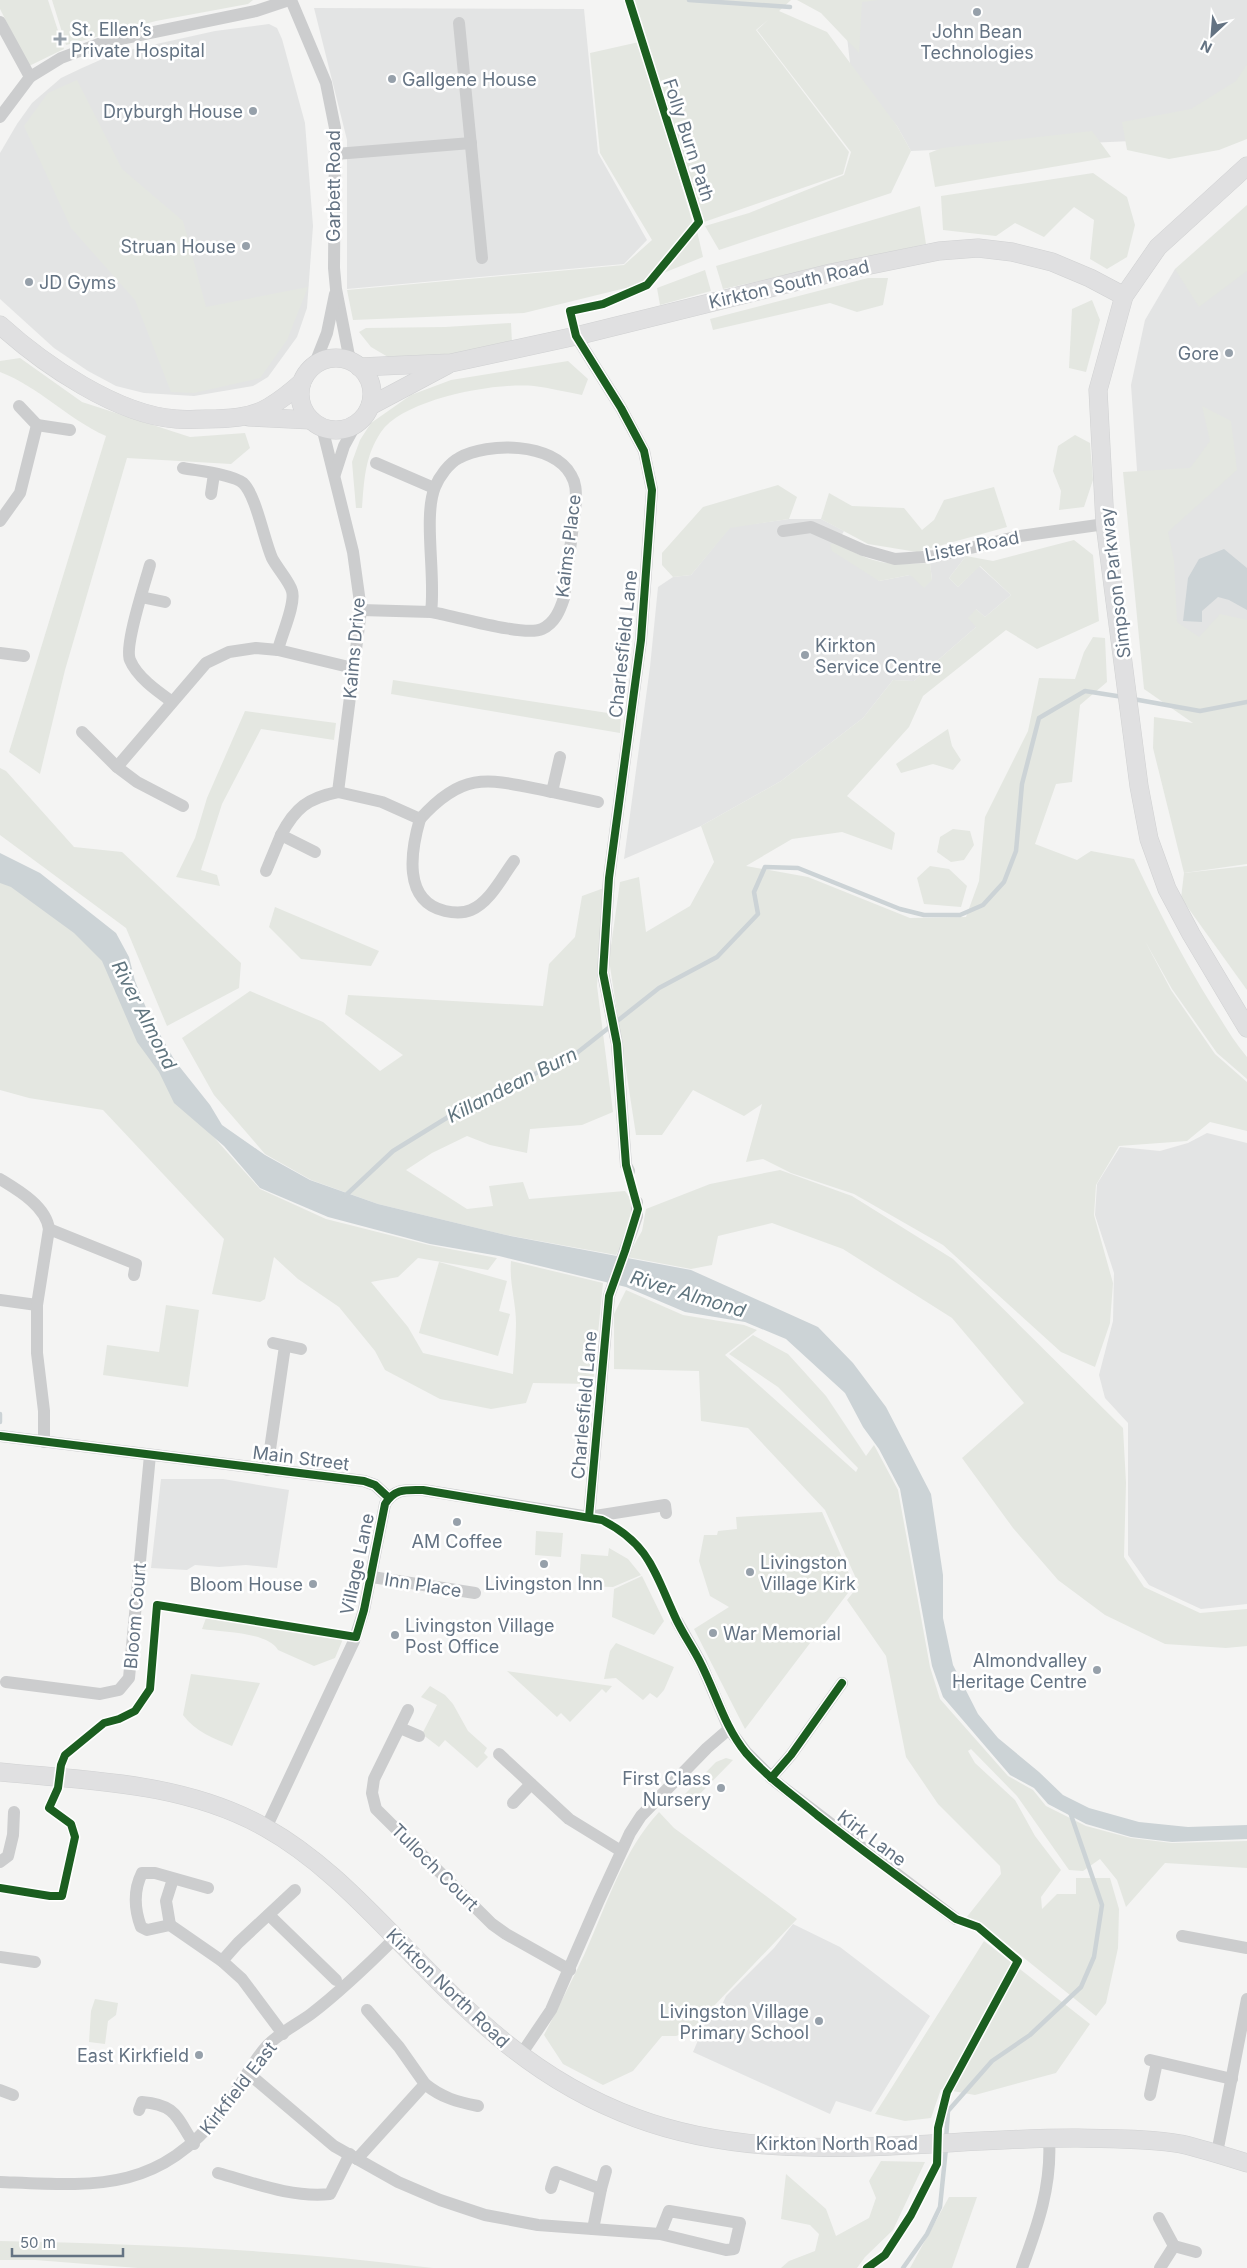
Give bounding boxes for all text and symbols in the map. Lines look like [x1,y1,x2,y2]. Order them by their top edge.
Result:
marker: John Bean Technologies [971,6,983,18]
north arrow [1187,10,1237,60]
place label: St. Ellen’s Private Hospital [71,19,205,61]
place label: John Bean Technologies [920,21,1034,63]
marker: St. Ellen’s Private Hospital [53,32,67,46]
text: N [1198,37,1215,57]
place label: Gallgene House [402,69,537,90]
marker: Gallgene House [386,73,398,85]
street label: Folly Burn Path [659,76,719,204]
place label: Dryburgh House [103,101,243,122]
marker: Dryburgh House [247,105,259,117]
street label: Garbett Road [323,130,344,242]
place label: Struan House [121,236,236,257]
marker: Struan House [240,240,252,252]
street label: Kirkton South Road [707,255,871,313]
place label: JD Gyms [39,272,116,293]
marker: JD Gyms [23,276,35,288]
place label: Gore [1178,343,1219,364]
marker: Gore [1223,347,1235,359]
street label: Kaims Place [551,493,585,599]
street label: Simpson Parkway [1095,506,1135,660]
street label: Lister Road [923,527,1021,565]
street label: Charlesfield Lane [605,569,641,719]
street label: Kaims Drive [339,596,369,700]
place label: Kirkton Service Centre [815,635,942,677]
marker: Kirkton Service Centre [799,649,811,661]
water label: River Almond [107,957,181,1074]
water label: Killandean Burn [443,1042,581,1128]
water label: River Almond [628,1266,749,1323]
street label: Charlesfield Lane [567,1330,601,1480]
street label: Main Street [251,1442,351,1474]
street label: Village Lane [336,1511,378,1617]
marker: AM Coffee [451,1516,463,1528]
place label: AM Coffee [412,1531,502,1552]
place label: Livingston Village Kirk [760,1552,856,1594]
marker: Livingston Inn [538,1558,550,1570]
street label: Bloom Court [120,1562,150,1670]
marker: Livingston Village Kirk [744,1566,756,1578]
street label: Inn Place [383,1569,463,1601]
place label: Livingston Inn [485,1573,603,1594]
place label: Bloom House [190,1574,303,1595]
marker: Bloom House [307,1578,319,1590]
place label: Livingston Village Post Office [405,1615,555,1657]
place label: War Memorial [723,1623,841,1644]
marker: War Memorial [707,1627,719,1639]
marker: Livingston Village Post Office [389,1629,401,1641]
place label: Almondvalley Heritage Centre [952,1650,1087,1692]
marker: Almondvalley Heritage Centre [1091,1664,1103,1676]
place label: First Class Nursery [622,1768,711,1810]
marker: First Class Nursery [715,1782,727,1794]
street label: Kirk Lane [834,1805,910,1871]
street label: Tulloch Court [387,1819,483,1915]
street label: Kirkton North Road [382,1924,514,2052]
place label: Livingston Village Primary School [659,2001,809,2043]
marker: Livingston Village Primary School [813,2015,825,2027]
street label: Kirkfield East [195,2037,281,2139]
place label: East Kirkfield [77,2045,189,2066]
marker: East Kirkfield [193,2049,205,2061]
street label: Kirkton North Road [756,2133,918,2154]
scale bar [12,2226,124,2258]
text: 50 m [20,2233,56,2252]

